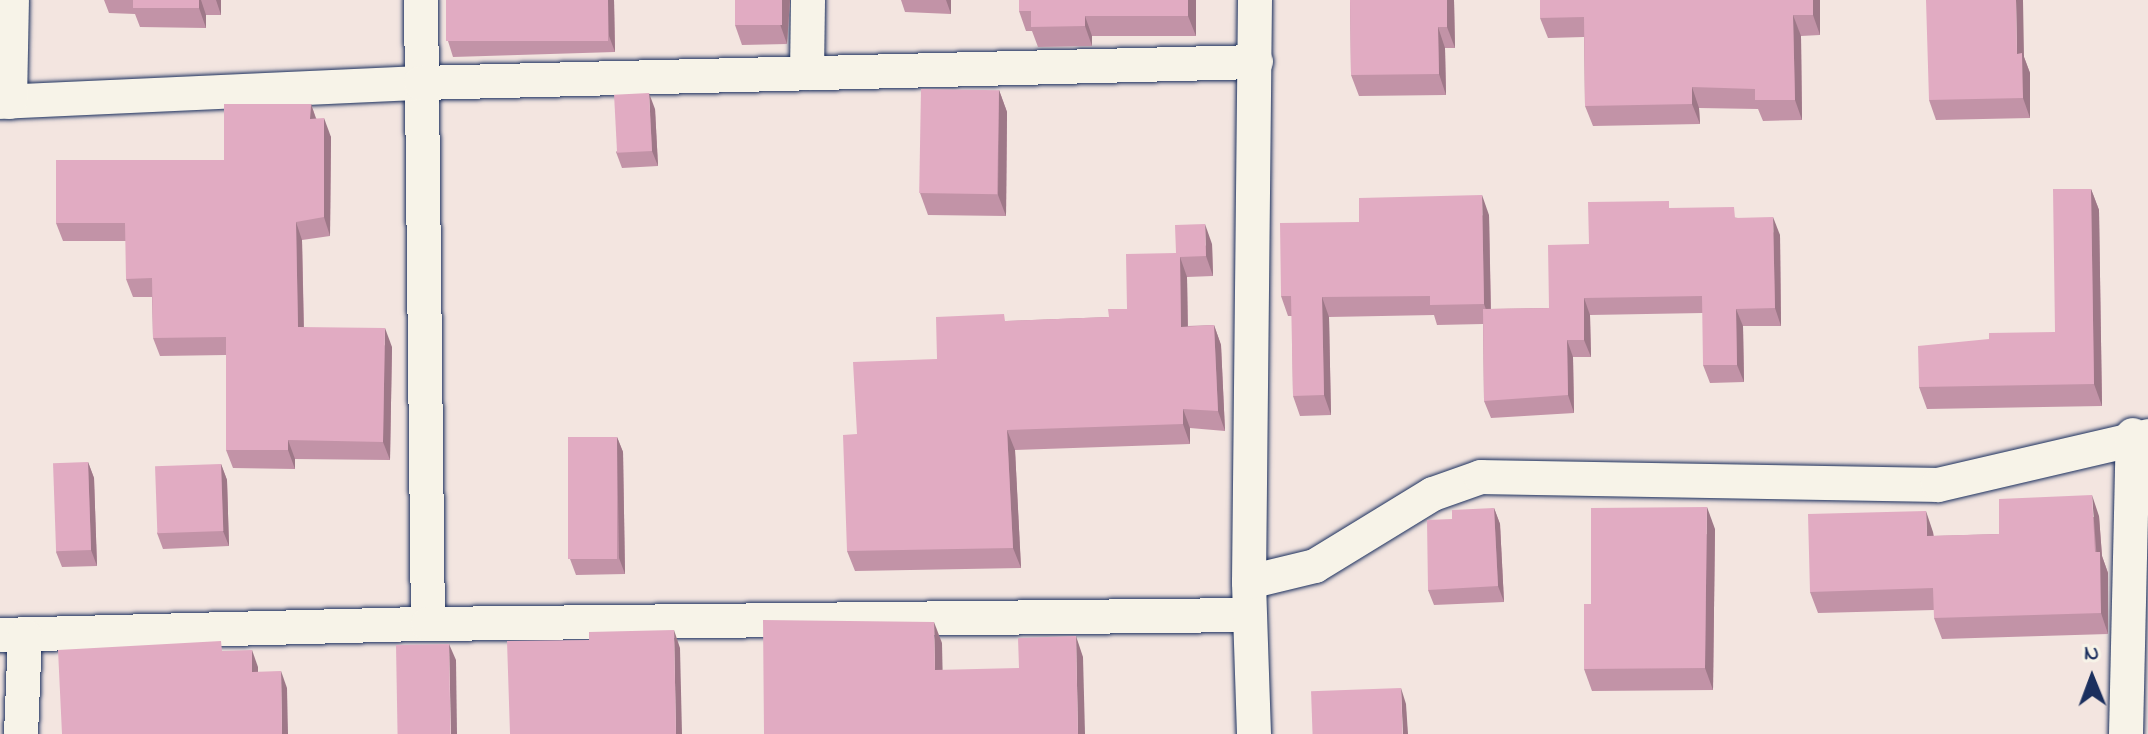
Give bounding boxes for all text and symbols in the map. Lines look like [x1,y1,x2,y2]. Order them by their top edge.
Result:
north arrow [2052,638,2132,718]
text: N [2084,638,2099,670]

